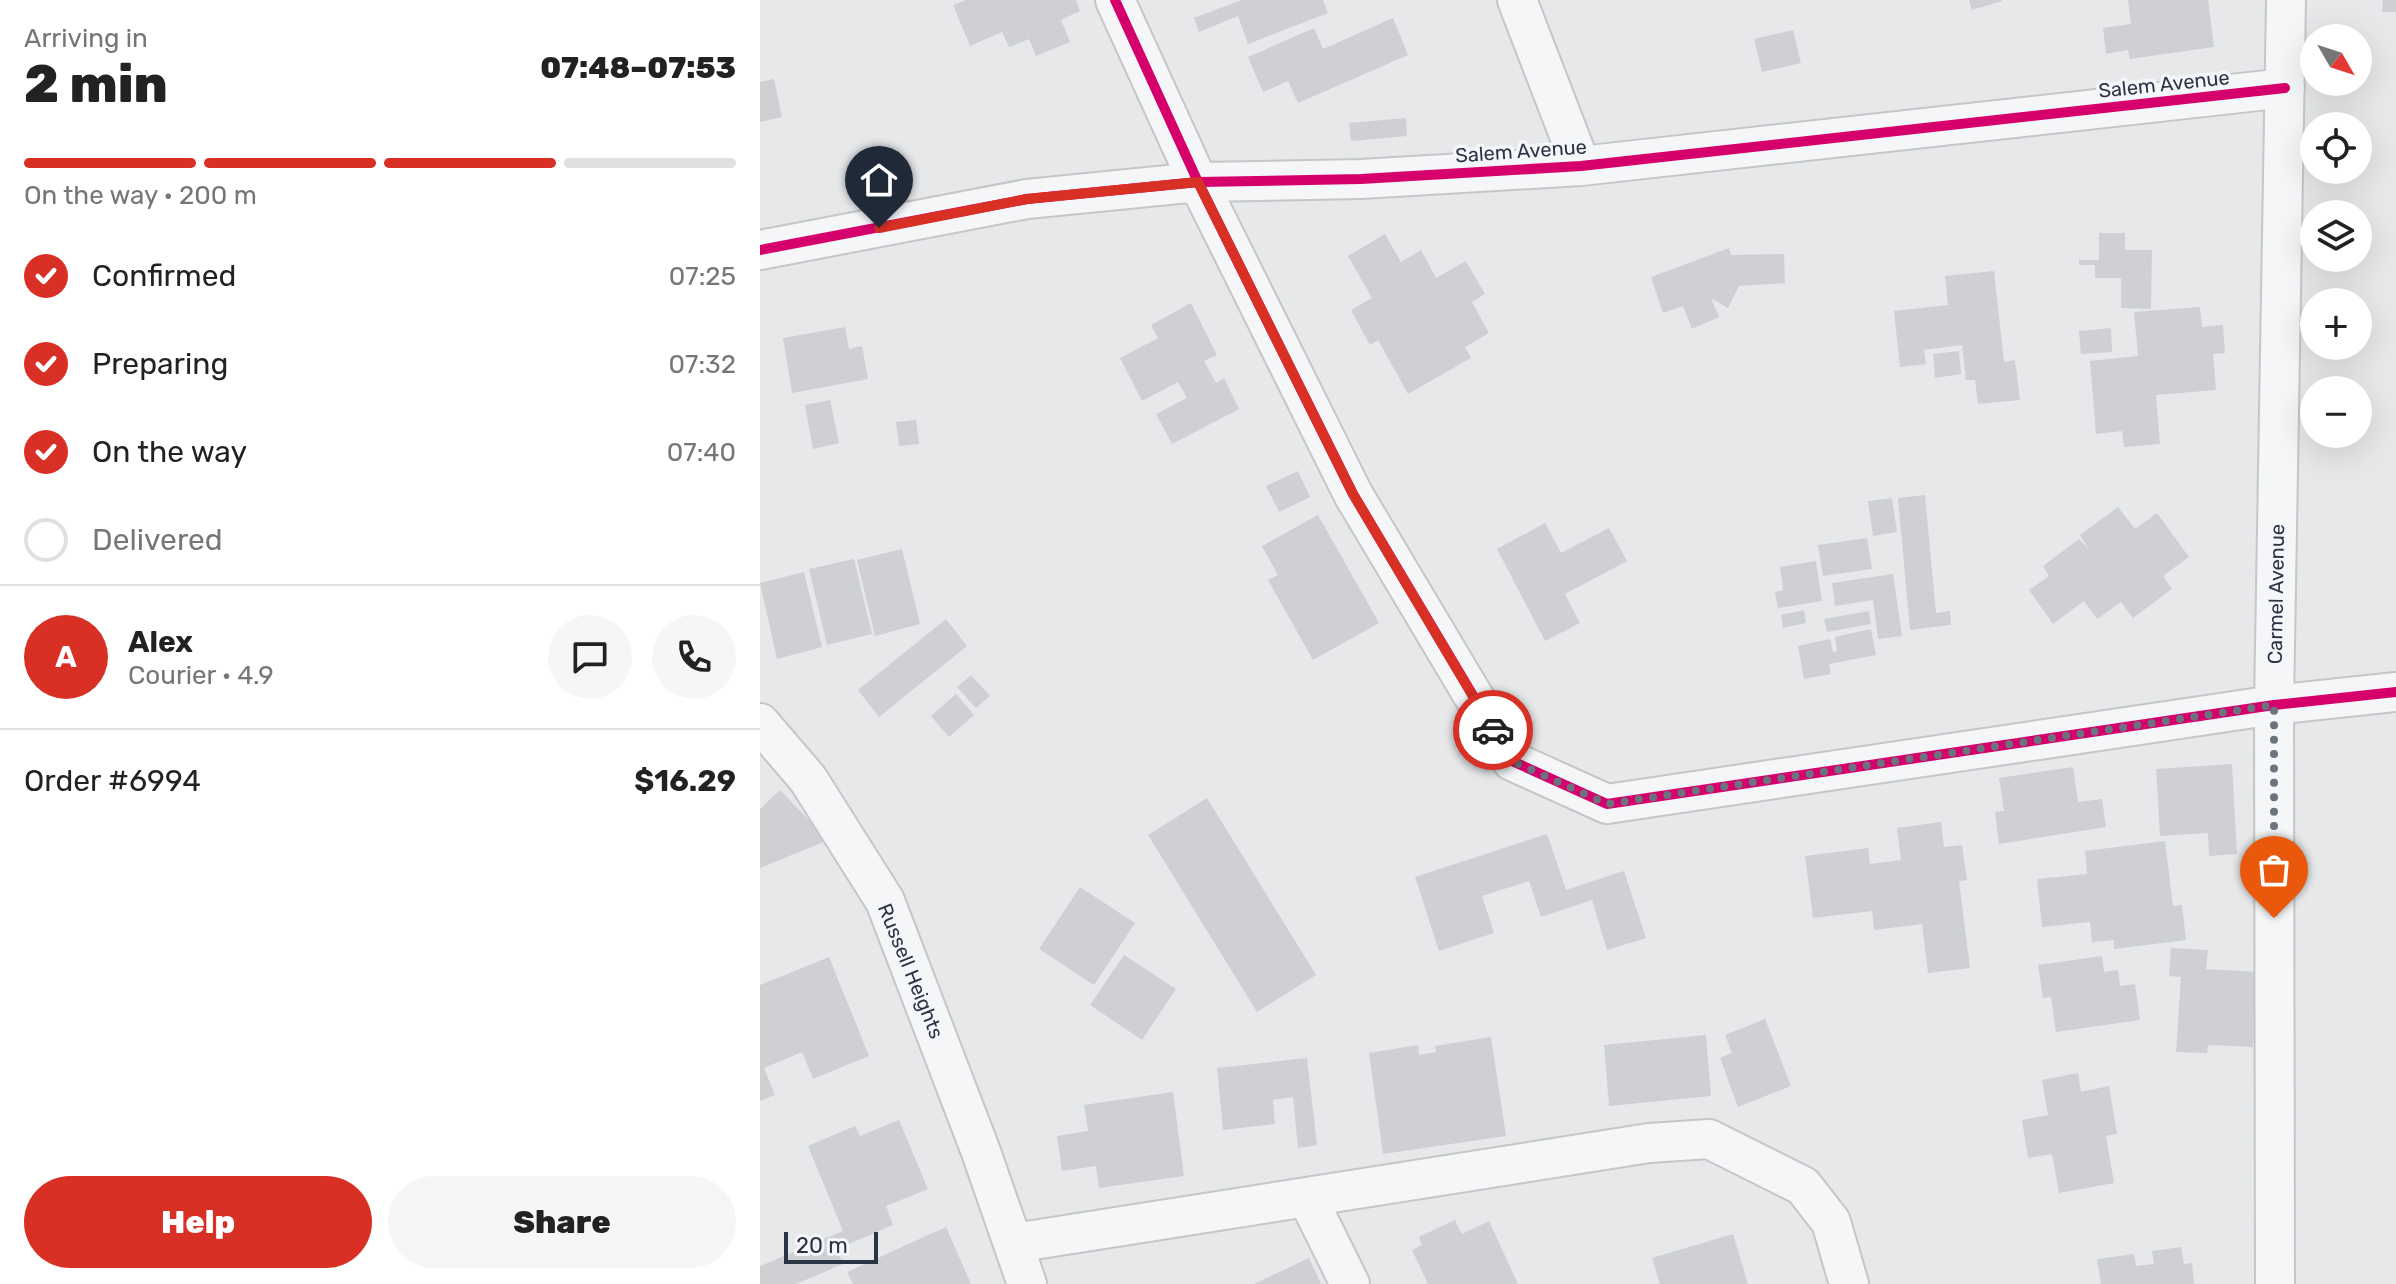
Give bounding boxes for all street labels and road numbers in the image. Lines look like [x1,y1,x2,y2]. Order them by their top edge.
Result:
street label: Salem Avenue [2097,65,2231,103]
street label: Salem Avenue [1454,134,1588,168]
street label: Carmel Avenue [2263,524,2289,664]
street label: Russell Heights [873,900,949,1042]

